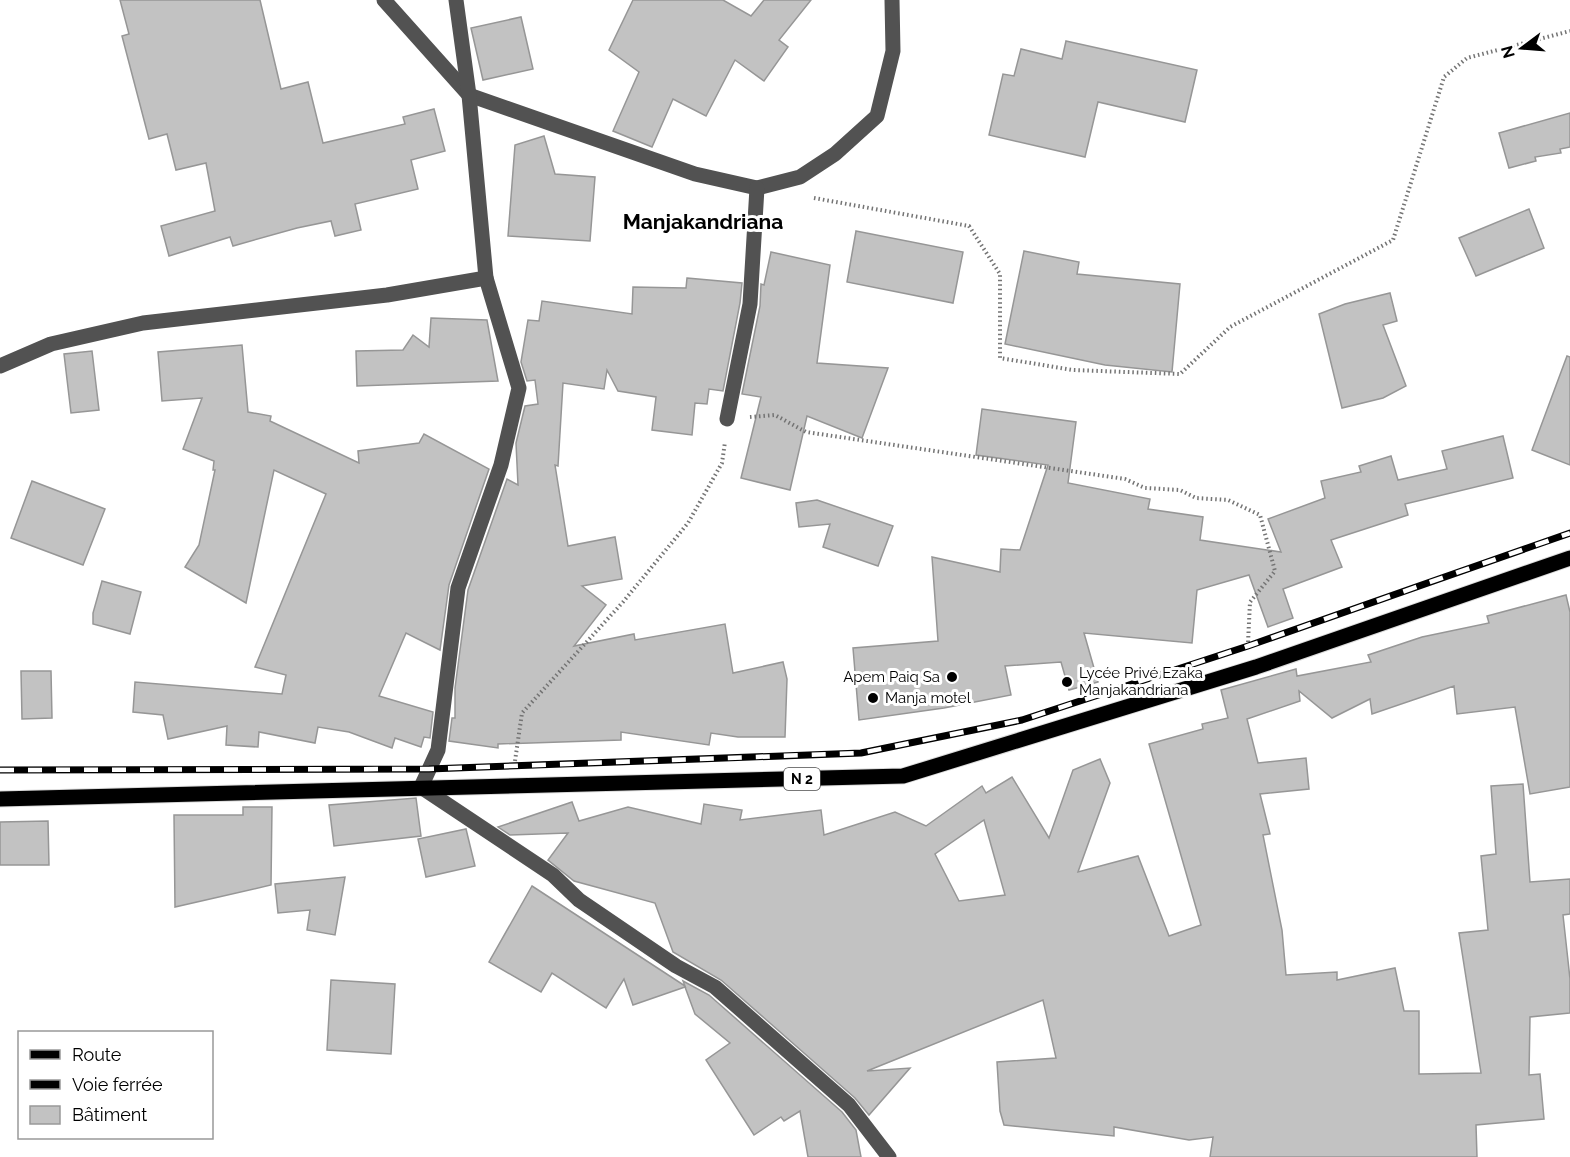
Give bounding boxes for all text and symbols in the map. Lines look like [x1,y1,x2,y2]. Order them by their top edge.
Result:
north arrow [1492,18,1552,78]
text: N [1497,44,1519,60]
district label: Manjakandriana [623,209,783,234]
place label: Lycée Privé Ezaka Manjakandriana [1079,664,1203,699]
place label: Apem Paiq Sa [843,668,940,686]
marker: Apem Paiq Sa [945,670,959,684]
marker: Lycée Privé Ezaka Manjakandriana [1060,675,1074,689]
place label: Manja motel [885,689,972,707]
marker: Manja motel [866,691,880,705]
road number: N 2 [784,768,820,790]
legend [18,1031,213,1139]
text: Route [72,1044,122,1065]
text: Voie ferrée [72,1074,163,1095]
text: Bâtiment [72,1104,147,1125]

